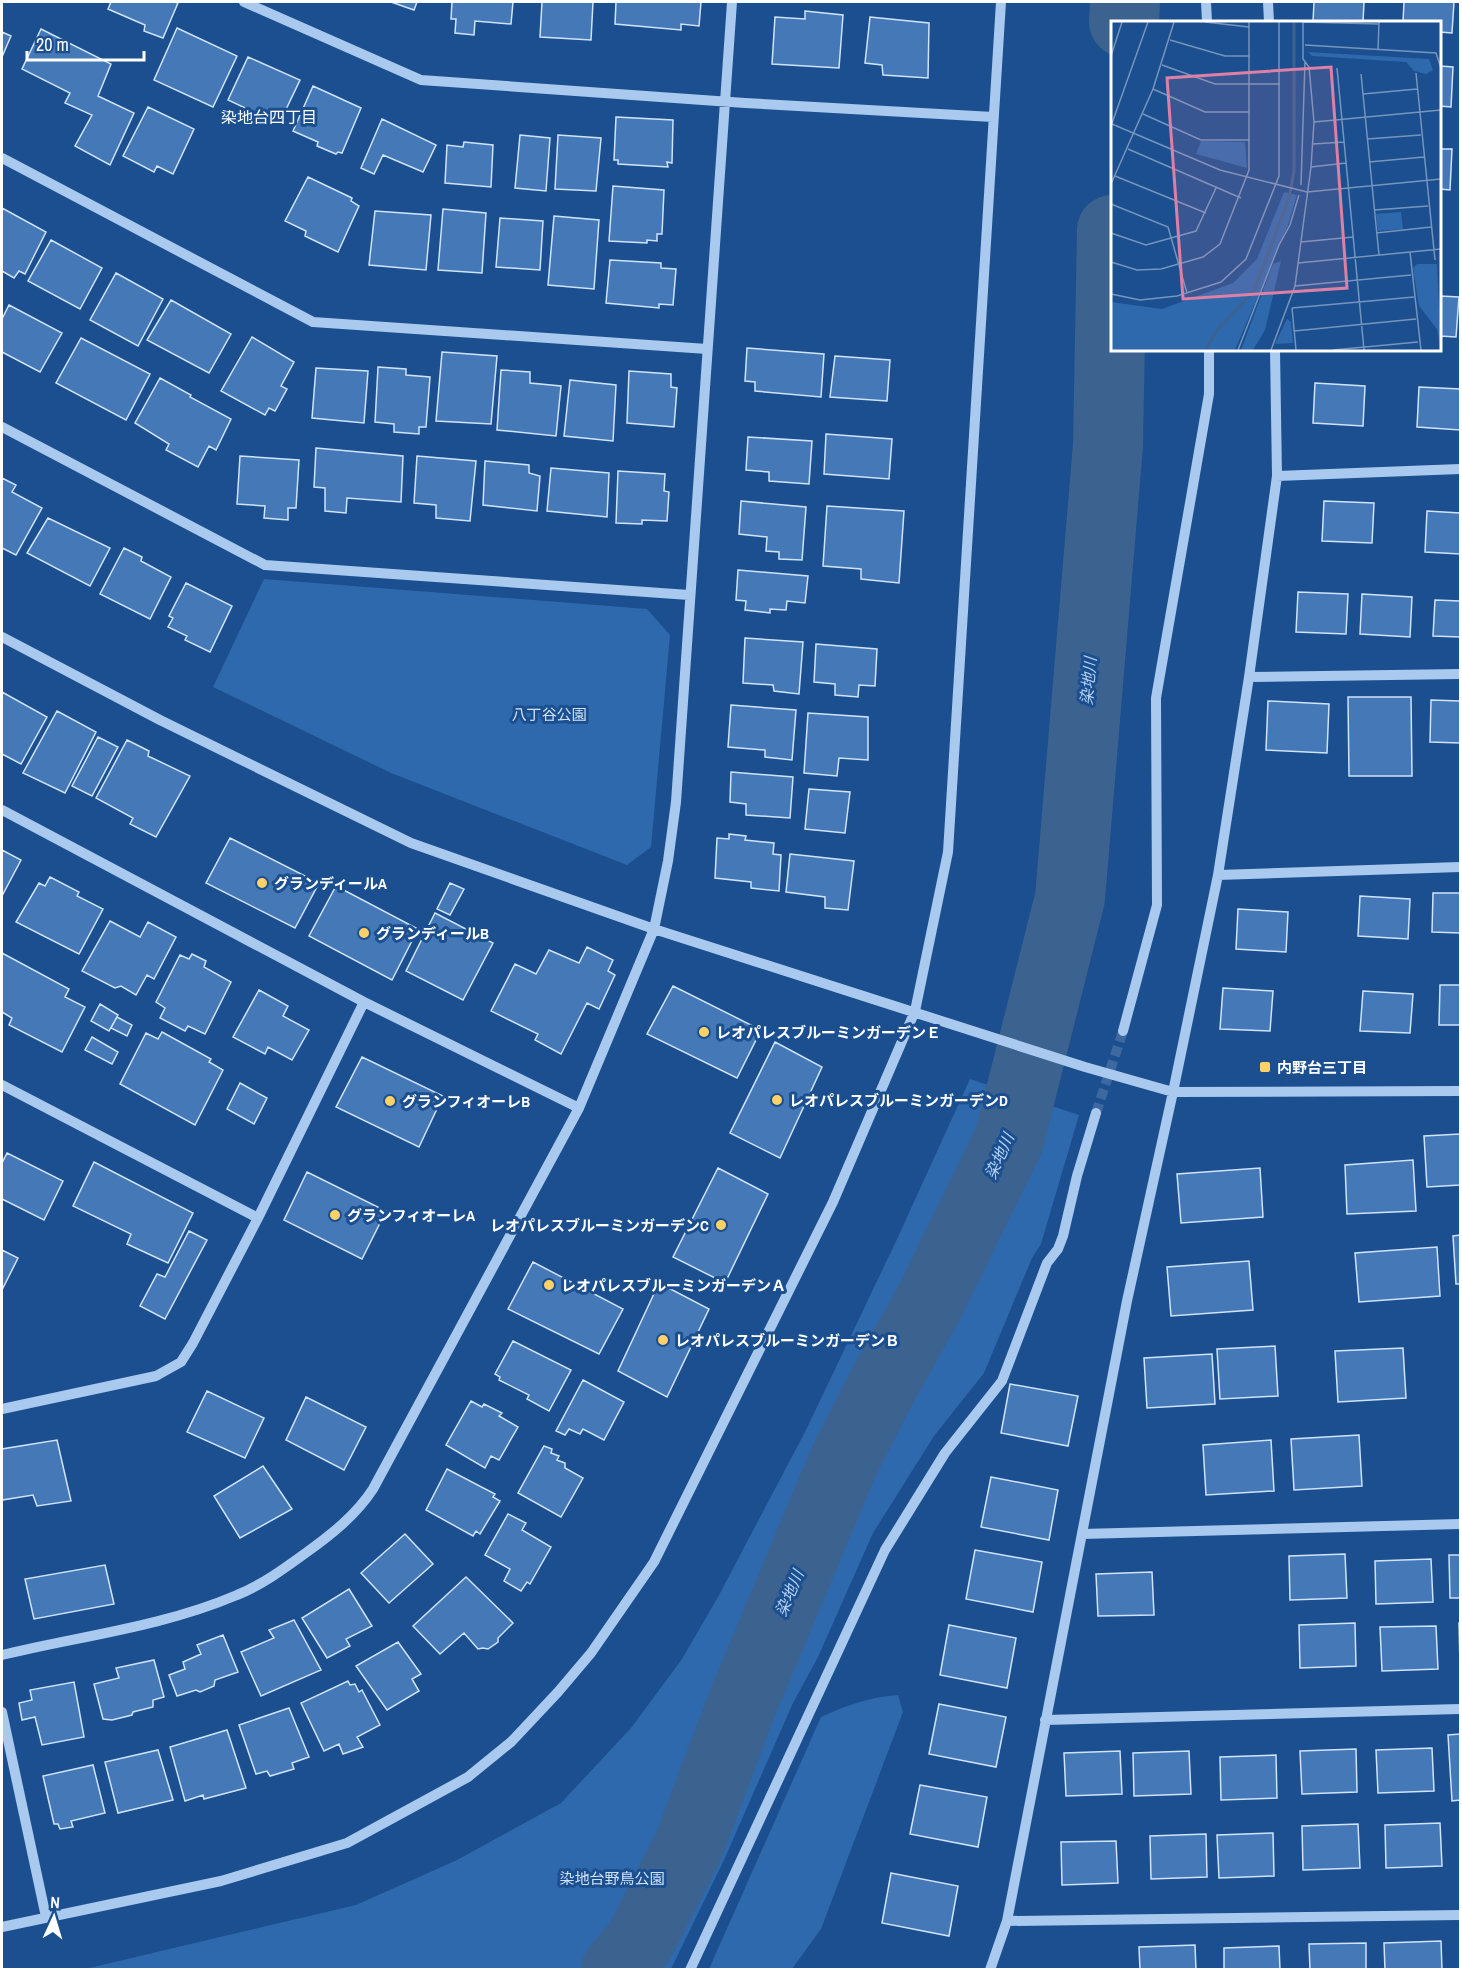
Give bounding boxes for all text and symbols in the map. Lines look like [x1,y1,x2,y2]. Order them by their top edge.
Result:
inset map [1111,21,1441,351]
scale bar [27,24,144,62]
text: 20 m [36,32,69,57]
district label: 染地台四丁目 [221,106,317,128]
water label: 染地川 [1075,654,1101,706]
park label: 八丁谷公園 [511,704,587,725]
place label: グランディールA [274,873,387,894]
marker: グランディールA [255,876,269,890]
place label: グランディールB [376,923,489,944]
marker: グランディールB [357,926,371,940]
place label: レオパレスブルーミンガーデンＥ [716,1022,941,1043]
marker: レオパレスブルーミンガーデンＥ [697,1025,711,1039]
place label: 内野台三丁目 [1277,1057,1367,1078]
marker: 内野台三丁目 [1258,1060,1272,1074]
place label: レオパレスブルーミンガーデンD [789,1090,1008,1111]
place label: グランフィオーレB [402,1091,530,1112]
marker: レオパレスブルーミンガーデンD [770,1093,784,1107]
marker: グランフィオーレB [383,1094,397,1108]
water label: 染地川 [979,1128,1020,1182]
place label: グランフィオーレA [347,1205,475,1226]
marker: グランフィオーレA [328,1208,342,1222]
place label: レオパレスブルーミンガーデンC [490,1215,709,1236]
marker: レオパレスブルーミンガーデンC [714,1218,728,1232]
place label: レオパレスブルーミンガーデンＡ [561,1275,786,1296]
marker: レオパレスブルーミンガーデンＡ [542,1278,556,1292]
place label: レオパレスブルーミンガーデンＢ [675,1330,900,1351]
marker: レオパレスブルーミンガーデンＢ [656,1333,670,1347]
water label: 染地川 [769,1565,809,1619]
park label: 染地台野鳥公園 [559,1868,665,1889]
north arrow [24,1887,84,1947]
text: N [50,1891,61,1913]

